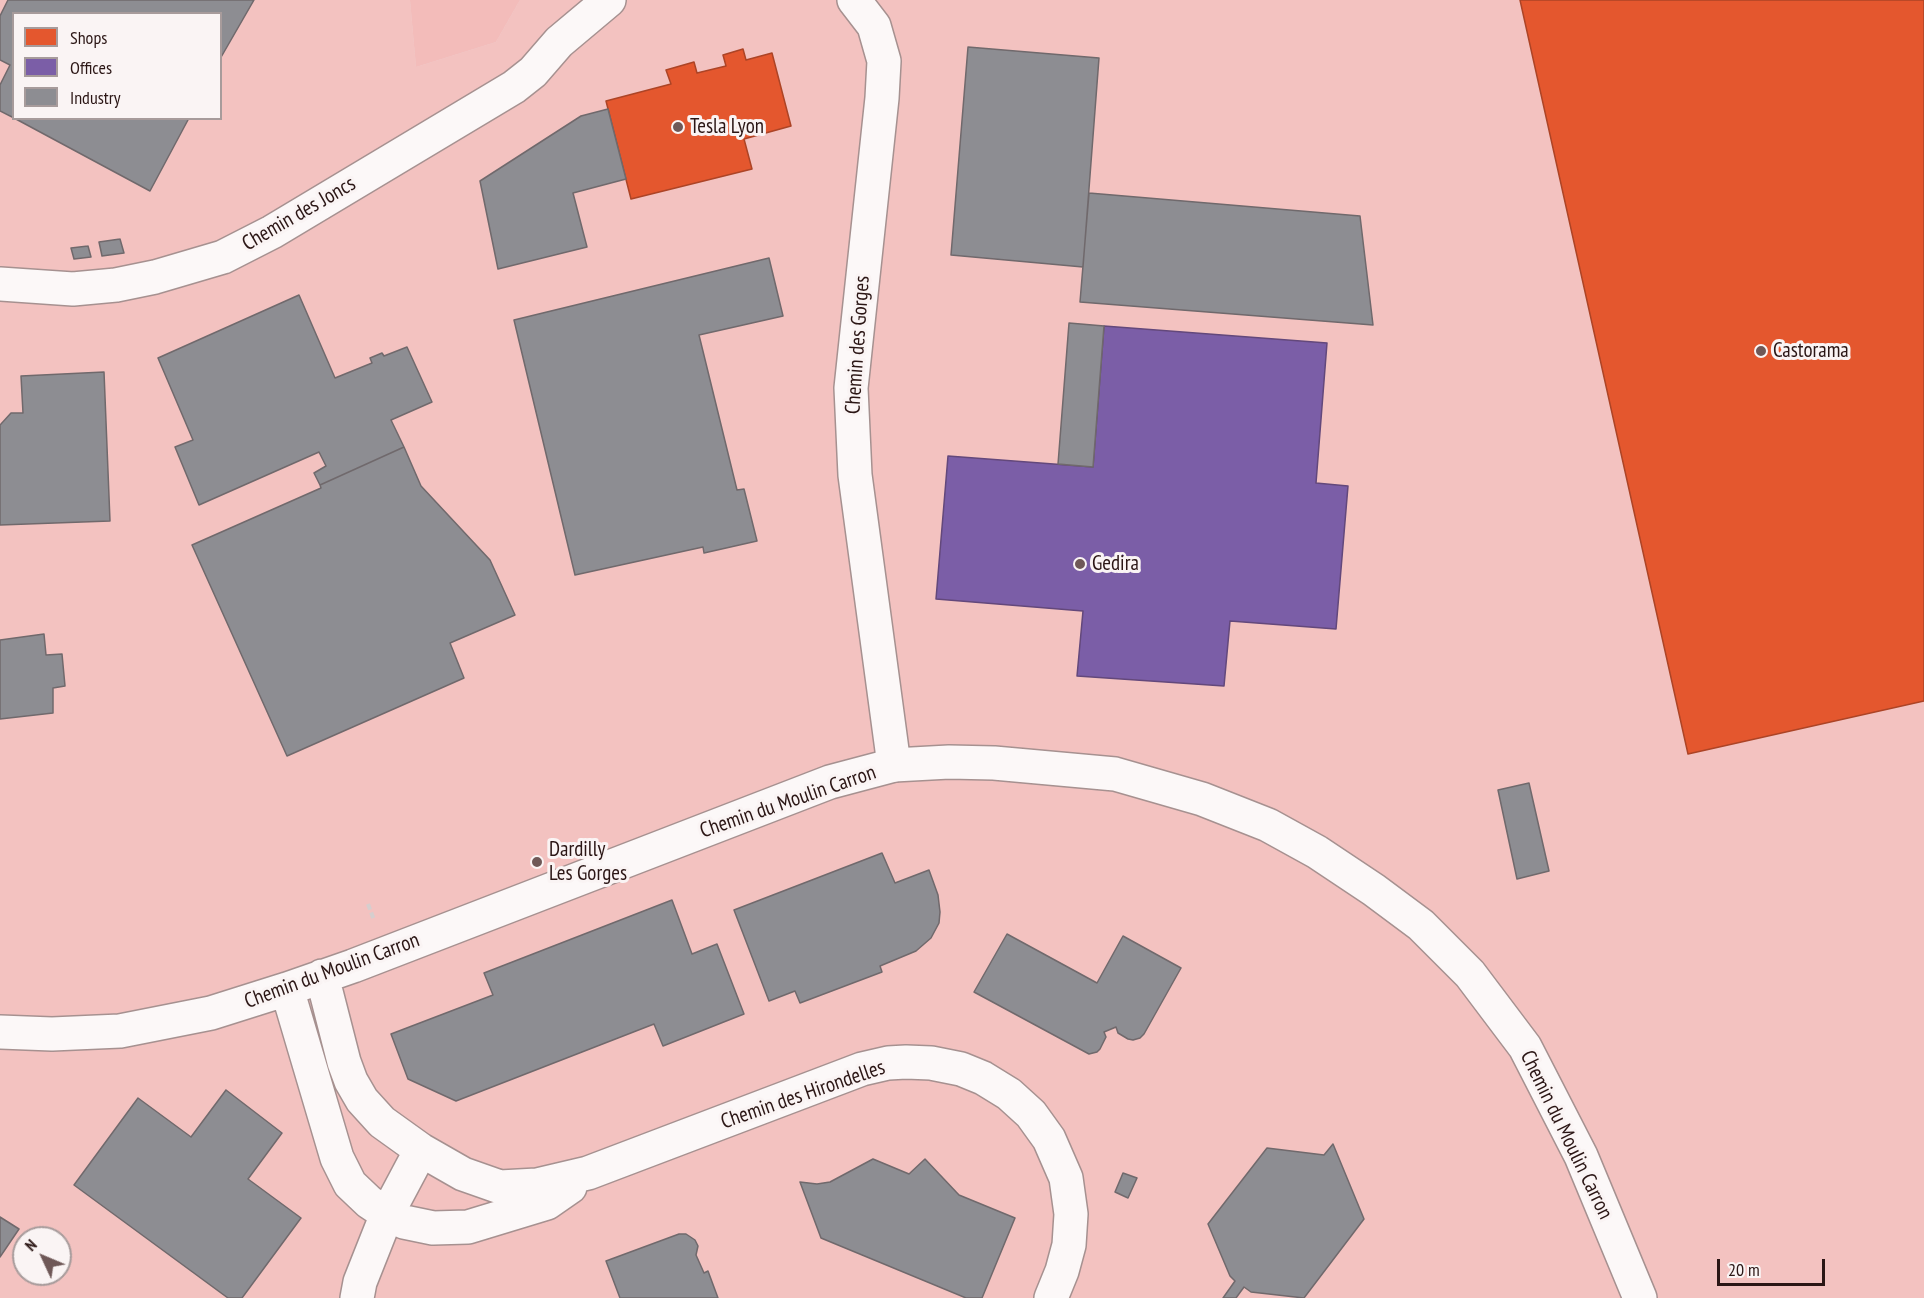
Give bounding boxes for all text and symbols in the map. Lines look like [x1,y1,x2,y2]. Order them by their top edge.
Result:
legend [12,12,222,120]
text: Shops [70,26,107,49]
text: Offices [70,56,112,79]
text: Industry [70,86,120,109]
place label: Tesla Lyon [690,114,764,140]
marker: Tesla Lyon [671,120,685,134]
street label: Chemin des Joncs [238,171,360,257]
street label: Chemin des Gorges [841,275,875,415]
place label: Castorama [1773,338,1849,364]
marker: Castorama [1754,344,1768,358]
place label: Gedira [1092,551,1139,577]
marker: Gedira [1073,557,1087,571]
street label: Chemin du Moulin Carron [697,760,879,844]
place label: Dardilly Les Gorges [549,837,627,887]
marker: Dardilly Les Gorges [530,855,544,869]
street label: Chemin du Moulin Carron [241,928,423,1014]
street label: Chemin du Moulin Carron [1514,1047,1618,1223]
street label: Chemin des Hirondelles [718,1055,888,1135]
north arrow [12,1226,72,1286]
text: N [20,1235,41,1255]
scale bar [1720,1247,1828,1285]
text: 20 m [1728,1258,1760,1281]

